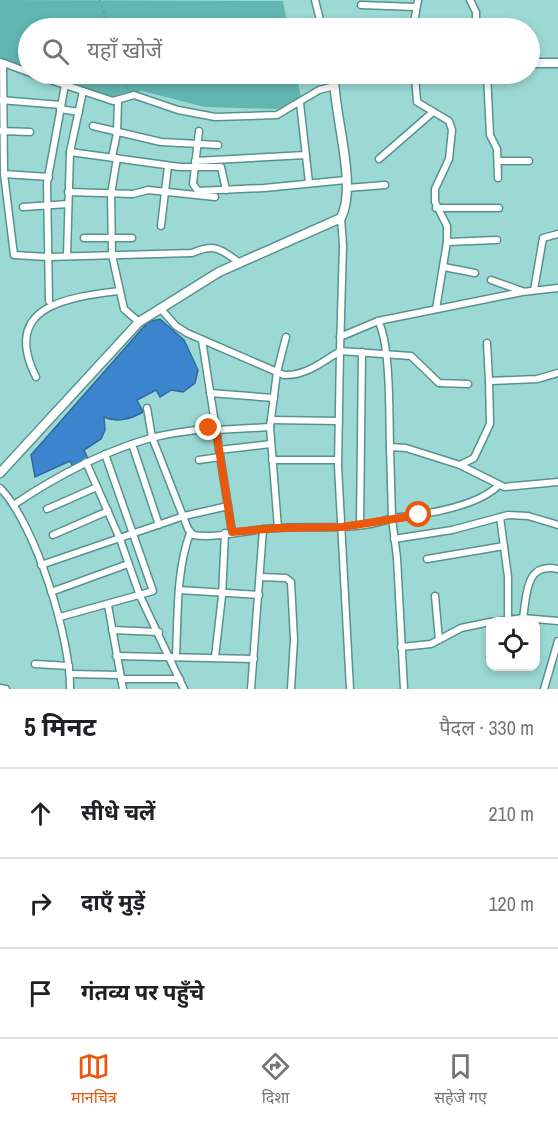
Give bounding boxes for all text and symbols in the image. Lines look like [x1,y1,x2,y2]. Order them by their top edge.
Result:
search box [18,18,540,84]
icon: search [39,35,72,68]
text: यहाँ खोजें [87,35,162,65]
route end [195,414,221,440]
route start [405,501,431,527]
map controls [486,617,540,671]
button: locate [486,617,540,671]
text: 5 मिनट [24,709,96,744]
text: पैदल · 330 m [439,714,534,741]
icon: ahead [24,797,57,830]
text: सीधे चलें [81,797,155,827]
text: 210 m [488,800,534,827]
icon: right [24,887,57,920]
text: दाएँ मुड़ें [81,887,145,917]
text: 120 m [488,890,534,917]
icon: arrive [24,977,57,1010]
text: गंतव्य पर पहुँचे [81,977,204,1007]
tab: मानचित्र [71,1050,117,1110]
tab: दिशा [259,1050,292,1110]
tab: सहेजे गए [434,1050,487,1110]

